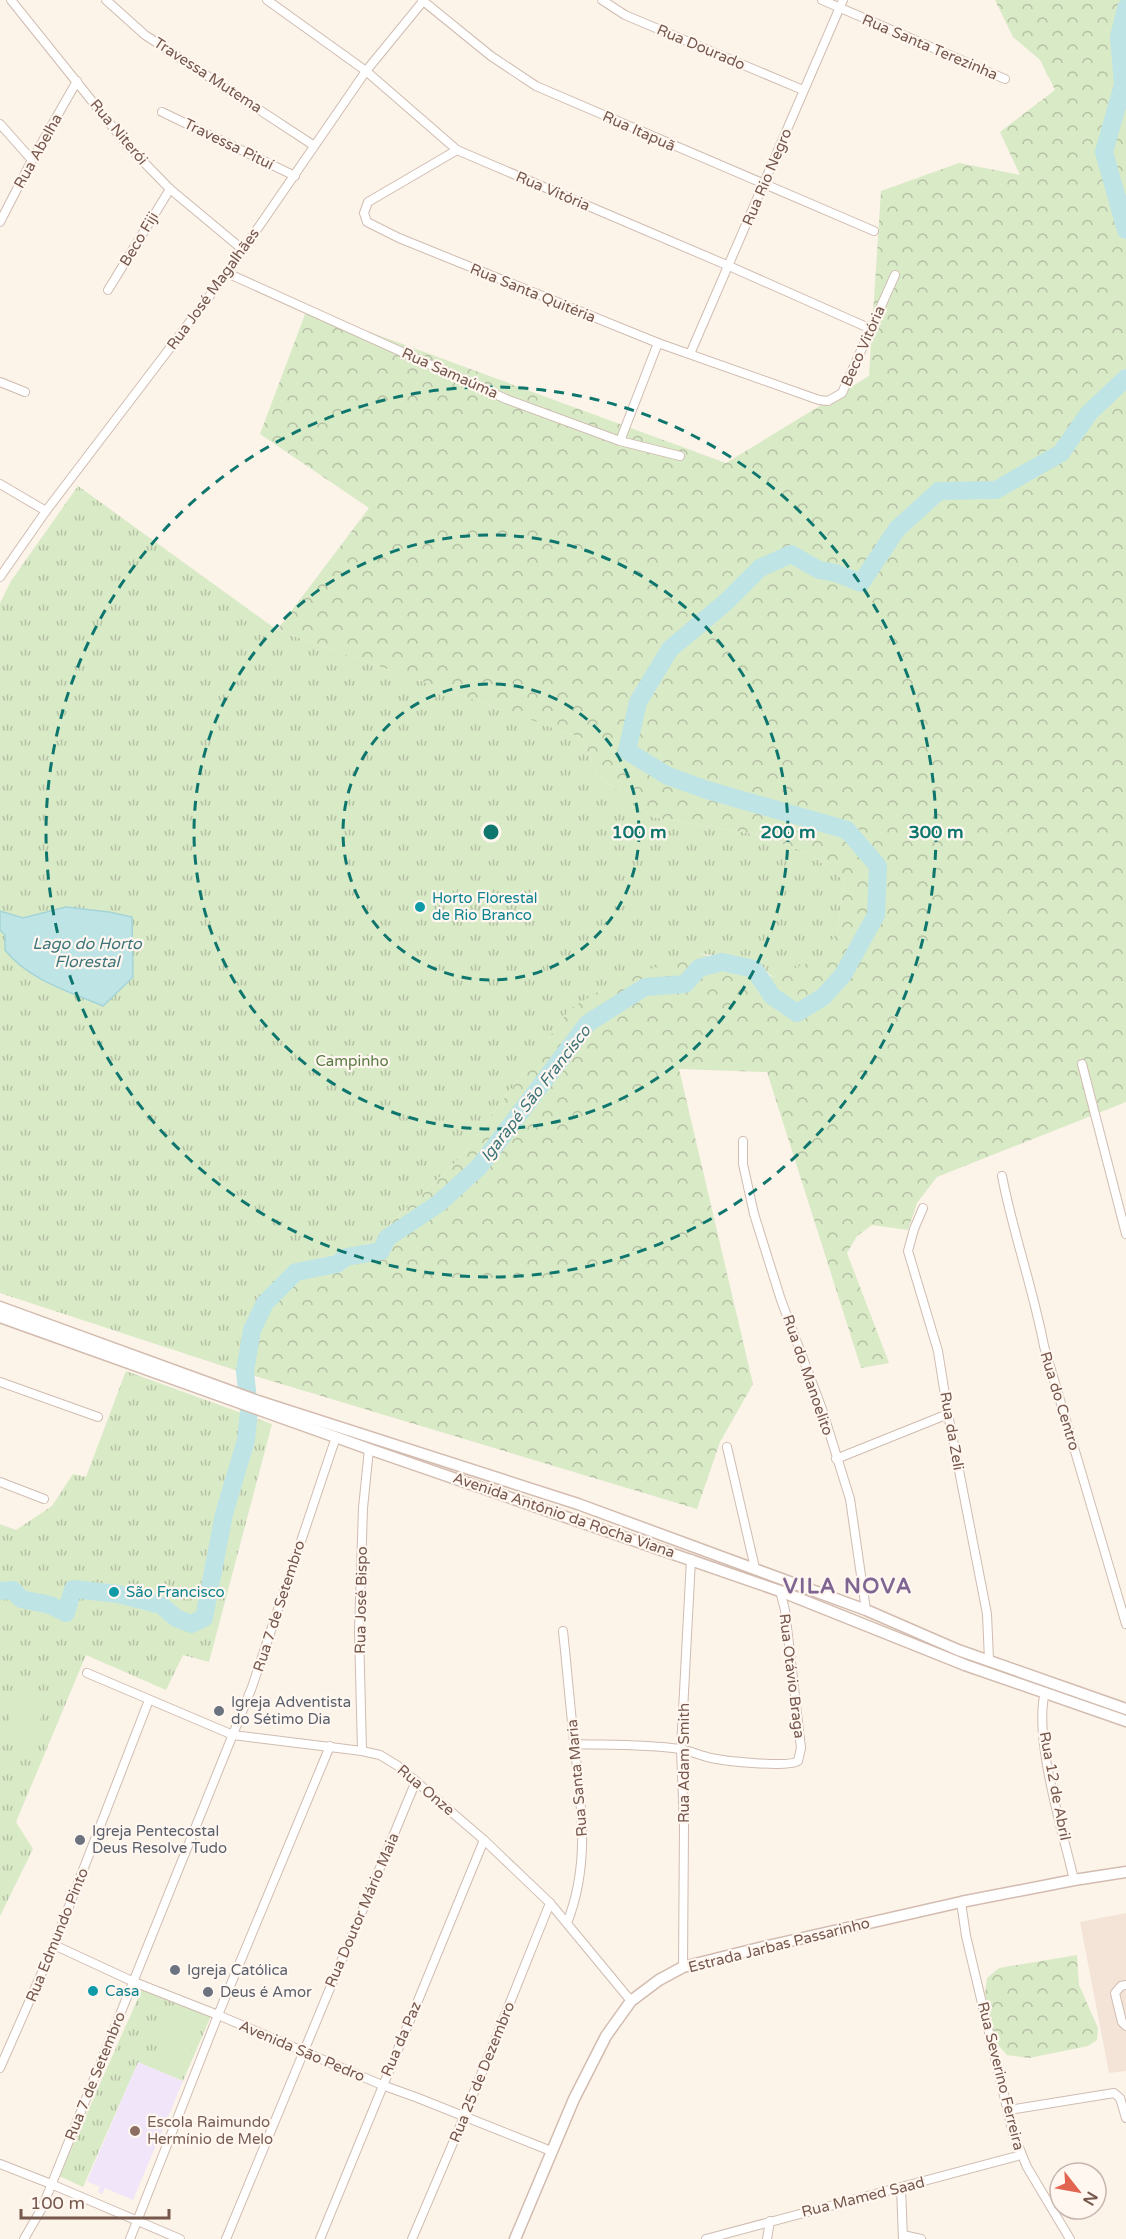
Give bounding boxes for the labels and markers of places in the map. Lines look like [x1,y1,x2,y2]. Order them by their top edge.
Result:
centre of rings [481,822,501,842]
place label: Horto Florestal de Rio Branco [432,889,538,924]
marker: Horto Florestal de Rio Branco [413,900,427,914]
place label: São Francisco [126,1583,225,1601]
marker: São Francisco [107,1585,121,1599]
place label: Igreja Adventista do Sétimo Dia [231,1693,351,1728]
marker: Igreja Adventista do Sétimo Dia [212,1704,226,1718]
place label: Igreja Pentecostal Deus Resolve Tudo [92,1822,227,1857]
marker: Igreja Pentecostal Deus Resolve Tudo [73,1833,87,1847]
place label: Igreja Católica [187,1961,288,1979]
marker: Igreja Católica [168,1963,182,1977]
place label: Casa [105,1982,140,2000]
place label: Deus é Amor [220,1983,312,2001]
marker: Casa [86,1984,100,1998]
marker: Deus é Amor [201,1985,215,1999]
place label: Escola Raimundo Hermínio de Melo [147,2113,273,2148]
marker: Escola Raimundo Hermínio de Melo [128,2124,142,2138]

